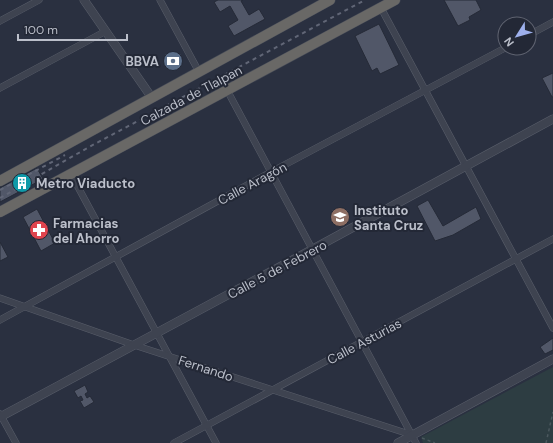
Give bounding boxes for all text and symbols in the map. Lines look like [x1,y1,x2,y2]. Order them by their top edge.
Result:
scale bar [18,16,127,42]
north arrow [497,16,537,56]
text: 100 m [24,22,58,38]
text: N [501,35,517,49]
bank icon: BBVA [162,50,184,72]
place label: BBVA [125,53,159,70]
street label: Calzada de Tlalpan [137,61,245,129]
street label: Calle Aragón [215,158,290,209]
building icon: Metro Viaducto [11,172,33,194]
place label: Metro Viaducto [36,175,135,192]
place label: Instituto Santa Cruz [354,202,423,234]
school or university icon: Instituto Santa Cruz [329,206,351,228]
place label: Farmacias del Ahorro [53,215,120,247]
pharmacy icon: Farmacias del Ahorro [28,219,50,241]
street label: Calle 5 de Febrero [225,236,330,303]
street label: Calle Asturias [324,315,404,368]
street label: Fernando [176,352,236,385]

